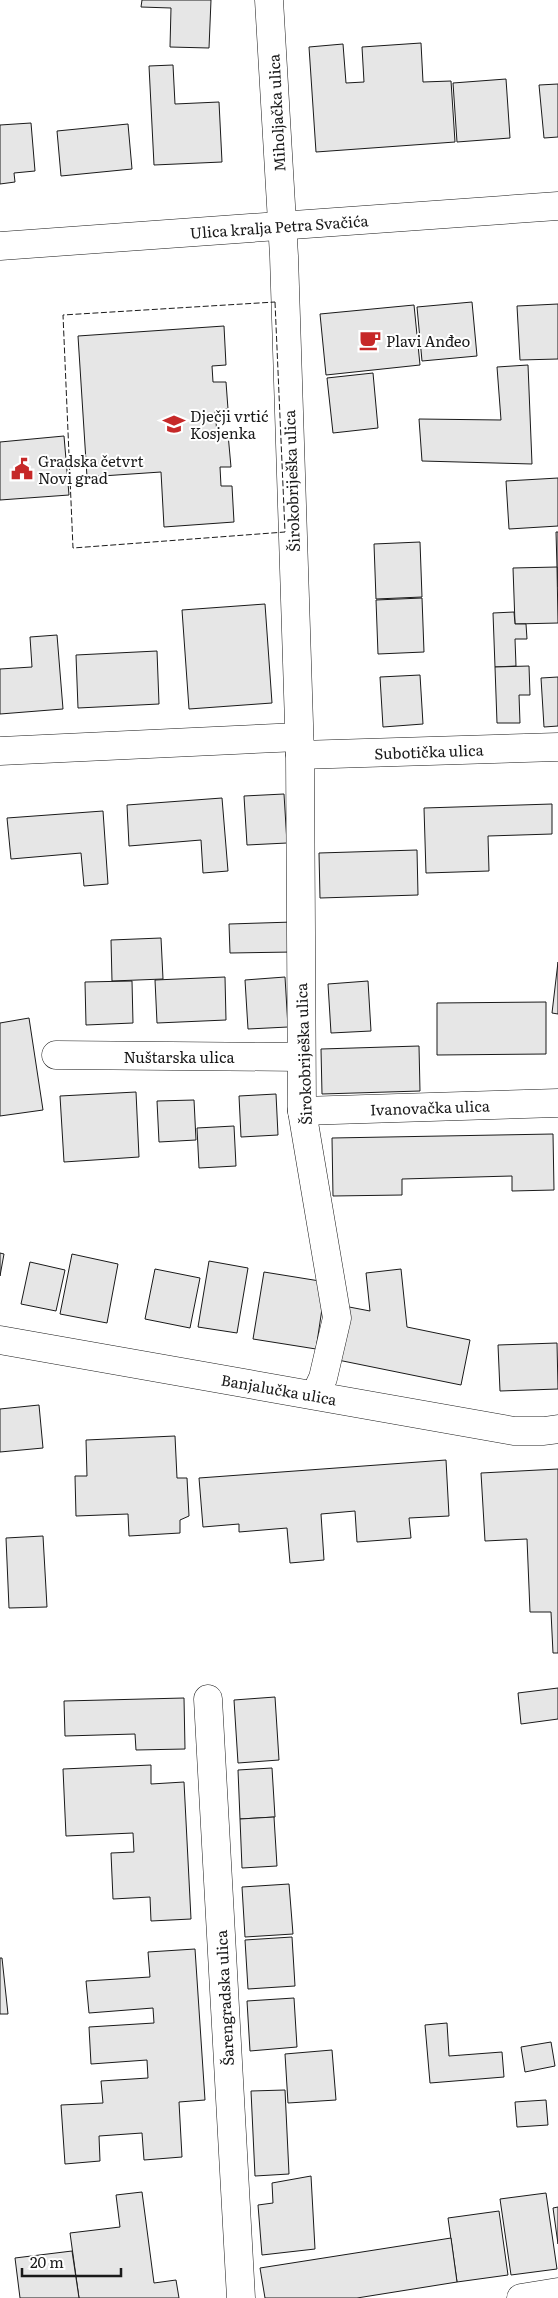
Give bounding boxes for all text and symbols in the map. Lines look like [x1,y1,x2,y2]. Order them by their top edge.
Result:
street label: Miholjačka ulica [261,53,291,173]
street label: Ulica kralja Petra Svačića [189,208,370,244]
cafe icon: Plavi Anđeo [357,327,383,353]
place label: Plavi Anđeo [386,329,470,352]
place label: Dječji vrtić Kosjenka [190,404,269,444]
street label: Širokobriješka ulica [277,409,305,552]
school or university icon: Dječji vrtić Kosjenka [161,411,187,437]
place label: Gradska četvrt Novi grad [38,449,144,489]
public building icon: Gradska četvrt Novi grad [9,456,35,482]
street label: Subotička ulica [374,738,485,764]
street label: Širokobriješka ulica [289,982,317,1125]
street label: Nuštarska ulica [123,1045,235,1068]
street label: Ivanovačka ulica [370,1093,491,1121]
street label: Banjalučka ulica [219,1368,340,1411]
street label: Šarengradska ulica [209,1929,239,2067]
scale bar [22,2246,121,2278]
text: 20 m [30,2250,64,2273]

